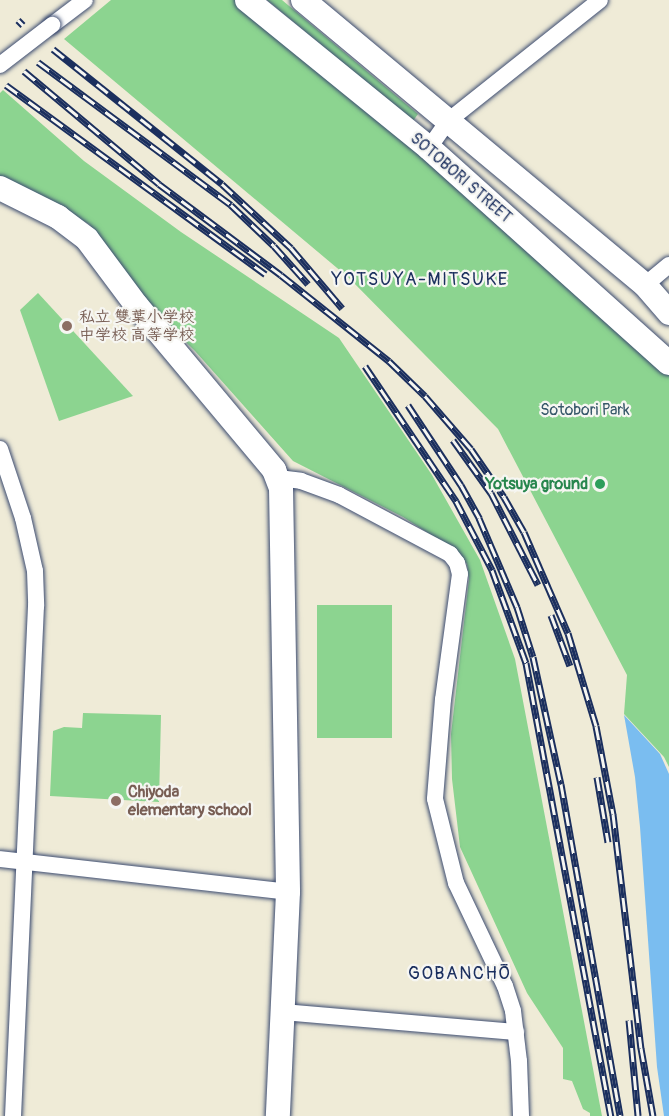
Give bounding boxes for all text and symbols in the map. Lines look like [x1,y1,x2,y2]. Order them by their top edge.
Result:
street label: SOTOBORI STREET [406,129,516,227]
district label: YOTSUYA-MITSUKE [331,269,509,291]
place label: 私立 雙葉小学校 中学校 高等学校 [79,307,194,345]
marker: 私立 雙葉小学校 中学校 高等学校 [60,319,74,333]
park label: Sotobori Park [540,400,630,420]
place label: Yotsuya ground [486,474,588,494]
marker: Yotsuya ground [593,477,607,491]
place label: Chiyoda elementary school [128,782,252,820]
marker: Chiyoda elementary school [109,794,123,808]
district label: GOBANCHŌ [408,963,512,985]

